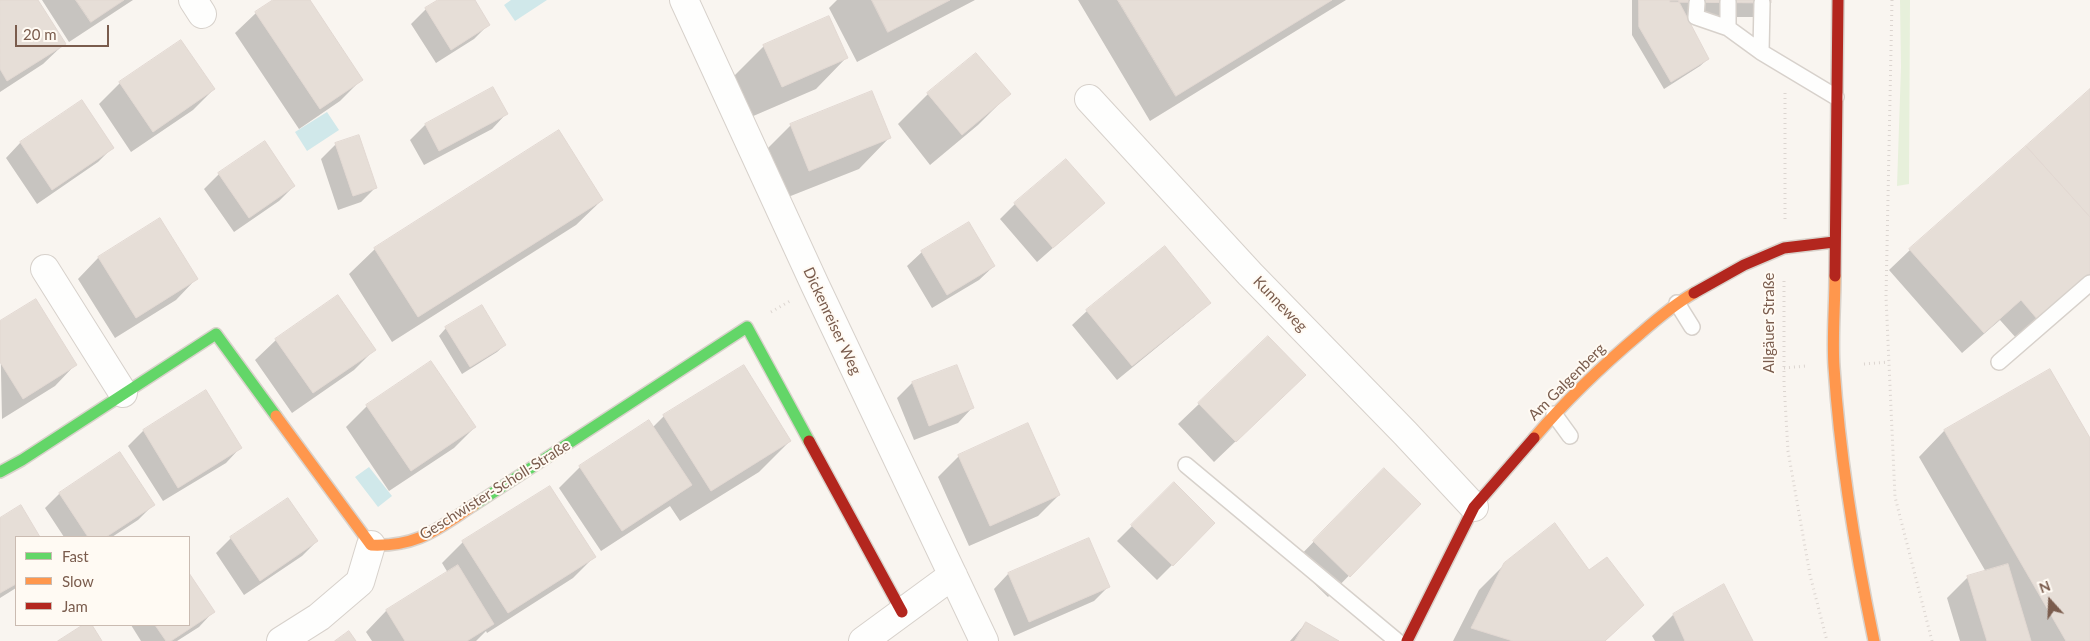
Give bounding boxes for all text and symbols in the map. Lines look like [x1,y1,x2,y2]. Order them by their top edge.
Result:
scale bar [18,15,111,47]
text: 20 m [23,25,57,43]
street label: Dickenreiser Weg [799,264,865,378]
street label: Kunneweg [1249,273,1311,335]
street label: Allgäuer Straße [1760,273,1778,373]
street label: Am Galgenberg [1525,340,1609,424]
street label: Geschwister-Scholl-Straße [416,436,574,544]
legend [15,536,190,626]
text: Fast [62,547,89,565]
text: Slow [62,572,94,590]
north arrow [2025,576,2075,626]
text: N [2037,577,2053,596]
text: Jam [62,597,88,615]

